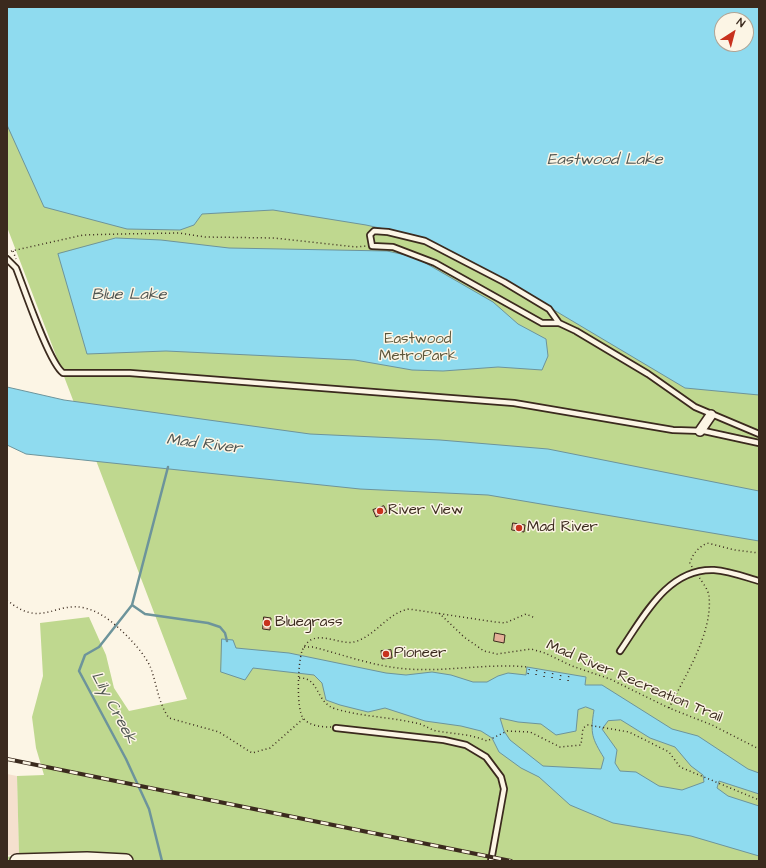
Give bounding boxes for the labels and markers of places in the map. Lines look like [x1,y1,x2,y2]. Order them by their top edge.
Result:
place label: River View [388,502,463,520]
marker: River View [375,506,385,516]
place label: Mad River [527,519,598,537]
marker: Mad River [514,523,524,533]
place label: Bluegrass [275,614,342,632]
marker: Bluegrass [262,618,272,628]
place label: Pioneer [394,645,446,663]
marker: Pioneer [381,649,391,659]

